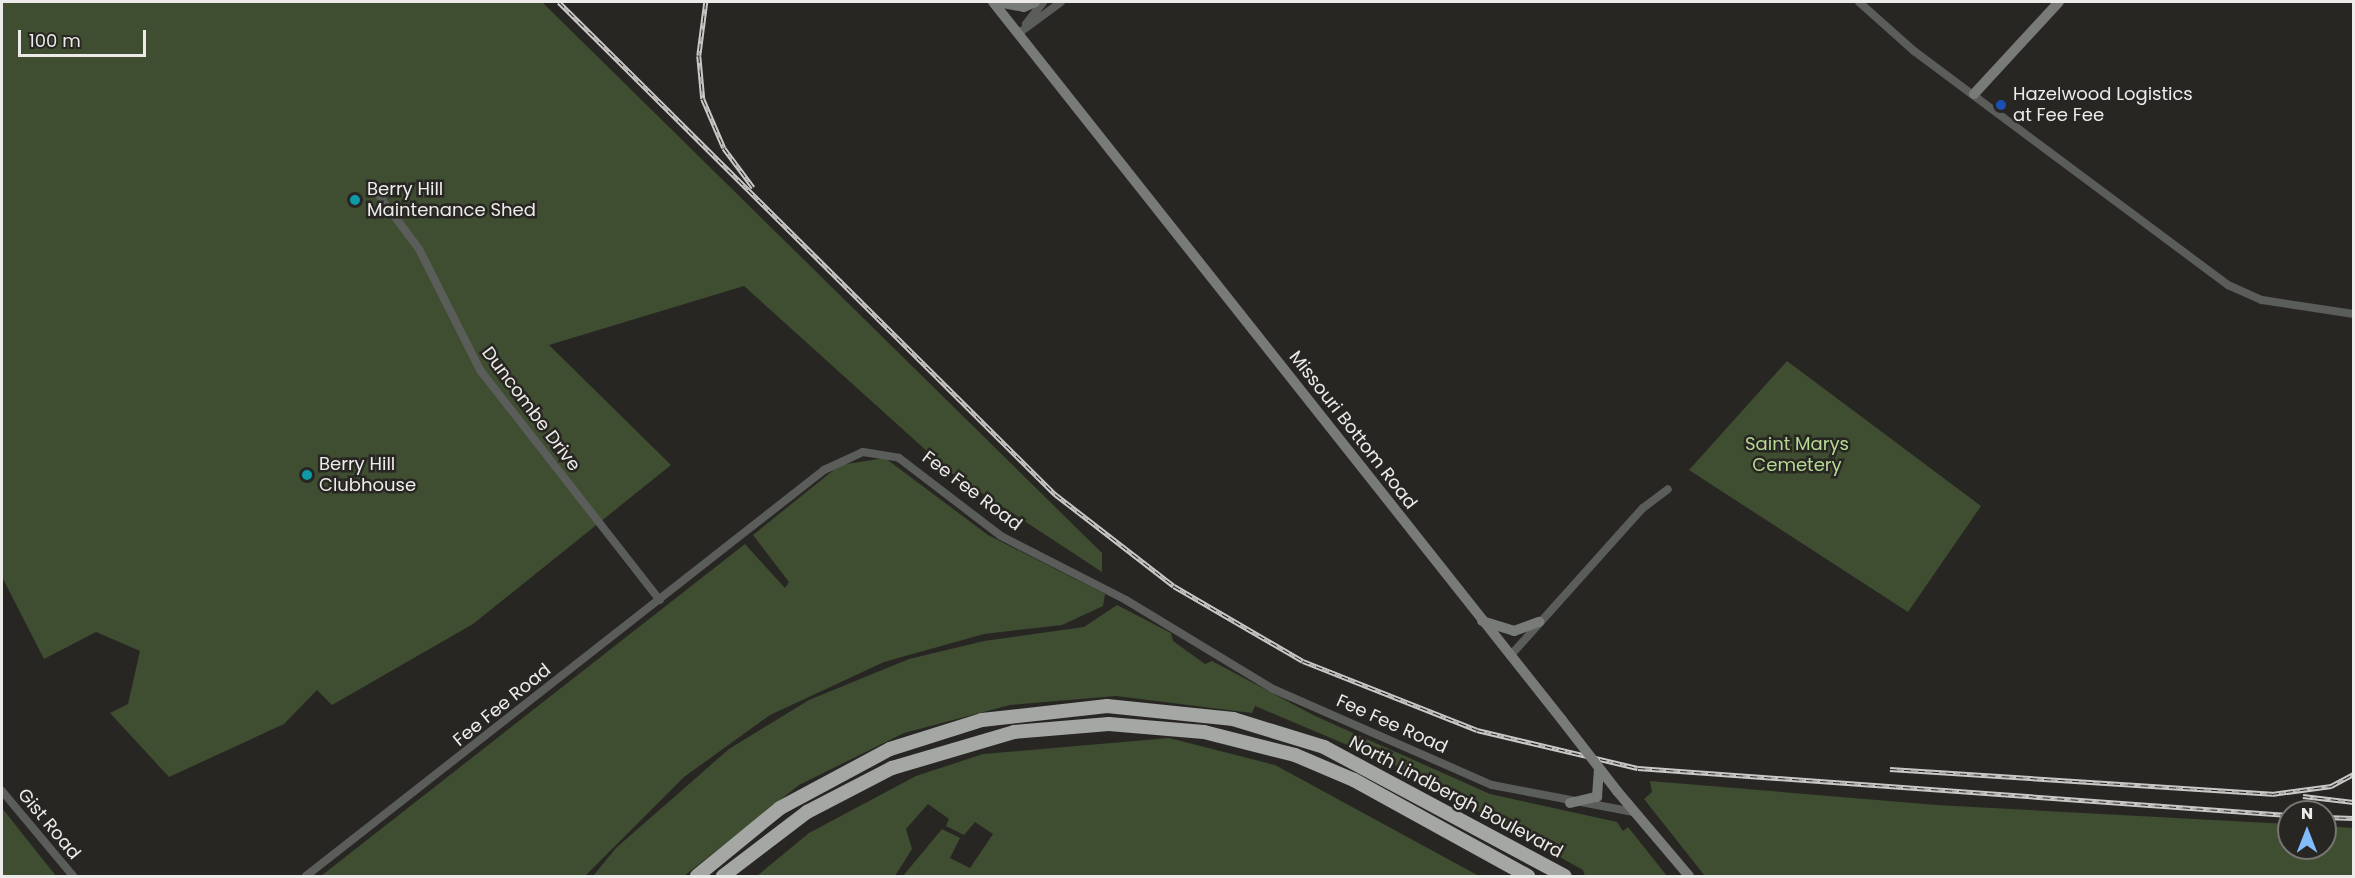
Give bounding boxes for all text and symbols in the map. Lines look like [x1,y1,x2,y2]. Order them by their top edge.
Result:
scale bar [21,18,148,56]
text: 100 m [29,28,81,53]
place label: Hazelwood Logistics at Fee Fee [2013,84,2193,127]
marker: Hazelwood Logistics at Fee Fee [1994,98,2008,112]
place label: Berry Hill Maintenance Shed [367,179,536,222]
marker: Berry Hill Maintenance Shed [348,193,362,207]
street label: Duncombe Drive [477,343,585,475]
street label: Missouri Bottom Road [1284,347,1422,513]
park label: Saint Marys Cemetery [1745,434,1849,476]
street label: Fee Fee Road [918,447,1026,535]
place label: Berry Hill Clubhouse [319,454,416,496]
marker: Berry Hill Clubhouse [300,468,314,482]
street label: Fee Fee Road [449,659,555,751]
street label: Fee Fee Road [1333,690,1451,758]
street label: North Lindbergh Boulevard [1345,731,1567,863]
street label: Gist Road [13,784,85,864]
north arrow [2277,800,2337,860]
text: N [2301,802,2313,825]

